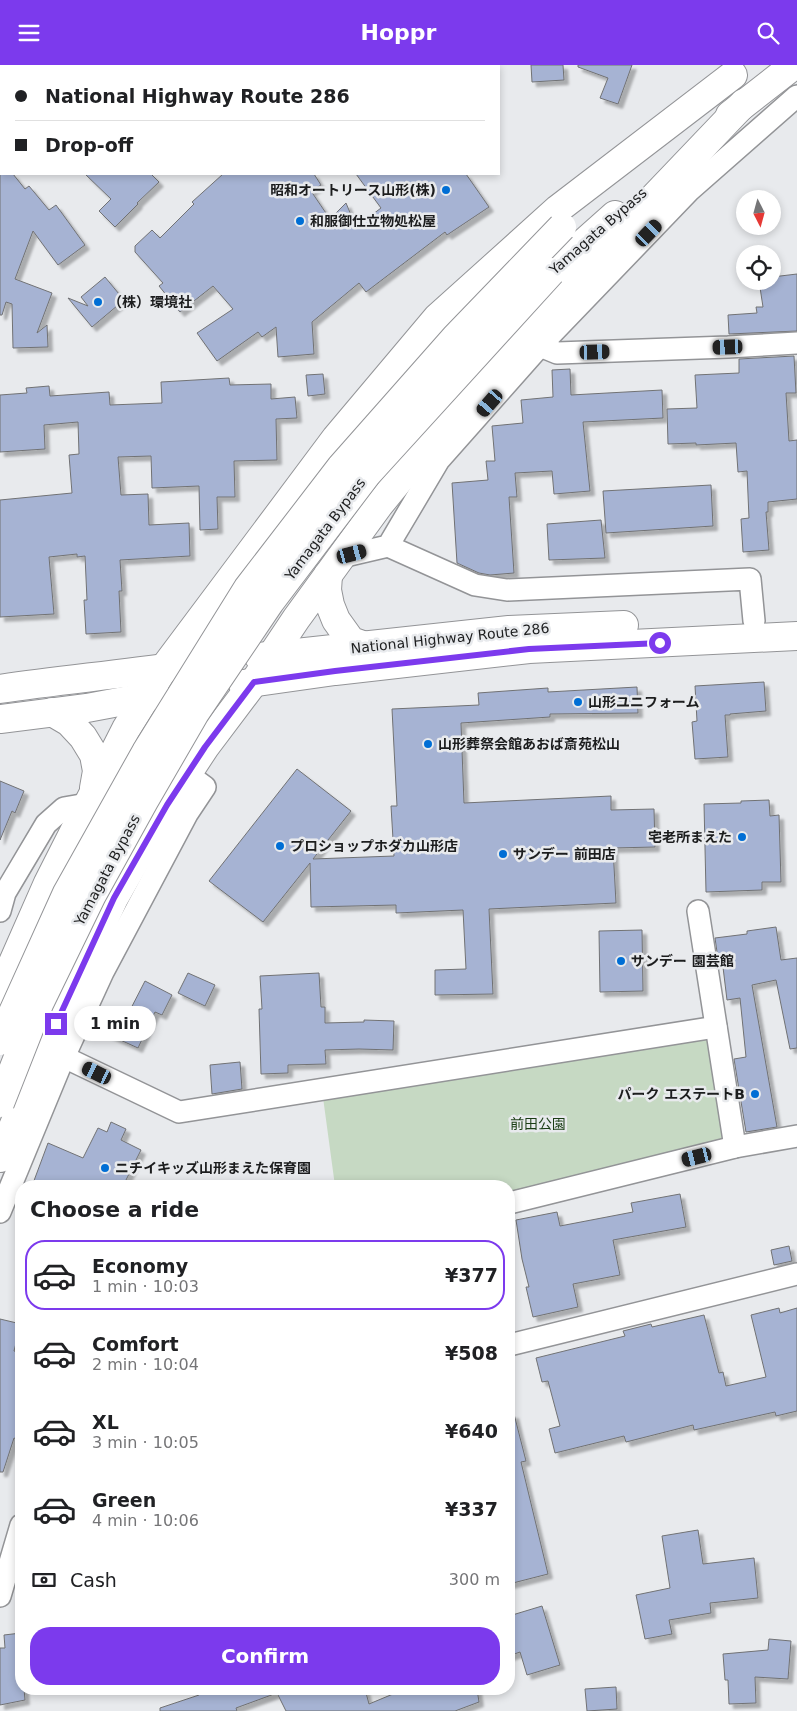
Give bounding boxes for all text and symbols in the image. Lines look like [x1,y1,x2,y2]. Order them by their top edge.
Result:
icon: menu [15,19,43,47]
icon: search [754,19,782,47]
text: Hoppr [361,20,436,45]
text: National Highway Route 286 [45,85,350,107]
text: Drop-off [45,134,133,156]
place label: 昭和オートリース山形(株) [270,182,436,198]
marker: 昭和オートリース山形(株) [440,184,452,196]
street label: Yamagata Bypass [545,184,650,278]
north arrow [736,190,781,235]
map controls [736,190,781,290]
place label: 和服御仕立物処松屋 [310,213,436,229]
marker: 和服御仕立物処松屋 [294,215,306,227]
car [633,217,664,249]
button: locate [736,245,781,290]
place label: （株）環境社 [108,294,192,310]
marker: （株）環境社 [92,296,104,308]
car [712,339,743,355]
car [579,344,610,360]
car [474,387,505,419]
street label: Yamagata Bypass [281,475,369,584]
car [335,543,368,565]
street label: National Highway Route 286 [350,620,550,656]
route start [649,632,671,654]
place label: 山形ユニフォーム [588,694,700,710]
marker: 山形ユニフォーム [572,696,584,708]
place label: 山形葬祭会館あおば斎苑松山 [438,736,620,752]
marker: 山形葬祭会館あおば斎苑松山 [422,738,434,750]
street label: Yamagata Bypass [71,812,143,929]
place label: 宅老所まえた [648,829,732,845]
marker: 宅老所まえた [736,831,748,843]
place label: プロショップホダカ山形店 [290,838,458,854]
marker: プロショップホダカ山形店 [274,840,286,852]
place label: サンデー 前田店 [513,846,616,862]
marker: サンデー 前田店 [497,848,509,860]
place label: サンデー 園芸館 [631,953,734,969]
marker: サンデー 園芸館 [615,955,627,967]
callout: 1 min [74,1007,156,1041]
route end [45,1013,67,1035]
text: 1 min [90,1014,140,1033]
car [80,1060,113,1086]
place label: パーク エステートB [617,1086,745,1102]
marker: パーク エステートB [749,1088,761,1100]
park label: 前田公園 [510,1116,566,1132]
car [680,1146,713,1168]
place label: ニチイキッズ山形まえた保育園 [115,1160,311,1176]
marker: ニチイキッズ山形まえた保育園 [99,1162,111,1174]
text: Choose a ride [30,1197,199,1222]
icon: car [32,1253,77,1298]
text: Economy [92,1255,188,1277]
text: ¥377 [445,1264,498,1286]
text: 1 min · 10:03 [92,1277,199,1296]
icon: car [32,1331,77,1376]
text: Comfort [92,1333,179,1355]
text: ¥508 [445,1342,498,1364]
text: 2 min · 10:04 [92,1355,199,1374]
icon: car [32,1409,77,1454]
text: XL [92,1411,119,1433]
text: ¥640 [445,1420,498,1442]
text: 3 min · 10:05 [92,1433,199,1452]
icon: car [32,1487,77,1532]
text: Green [92,1489,156,1511]
text: ¥337 [445,1498,498,1520]
text: 4 min · 10:06 [92,1511,199,1530]
icon: cash [30,1566,58,1594]
text: Cash [70,1569,117,1591]
text: 300 m [449,1570,500,1589]
button: Confirm [30,1627,500,1685]

